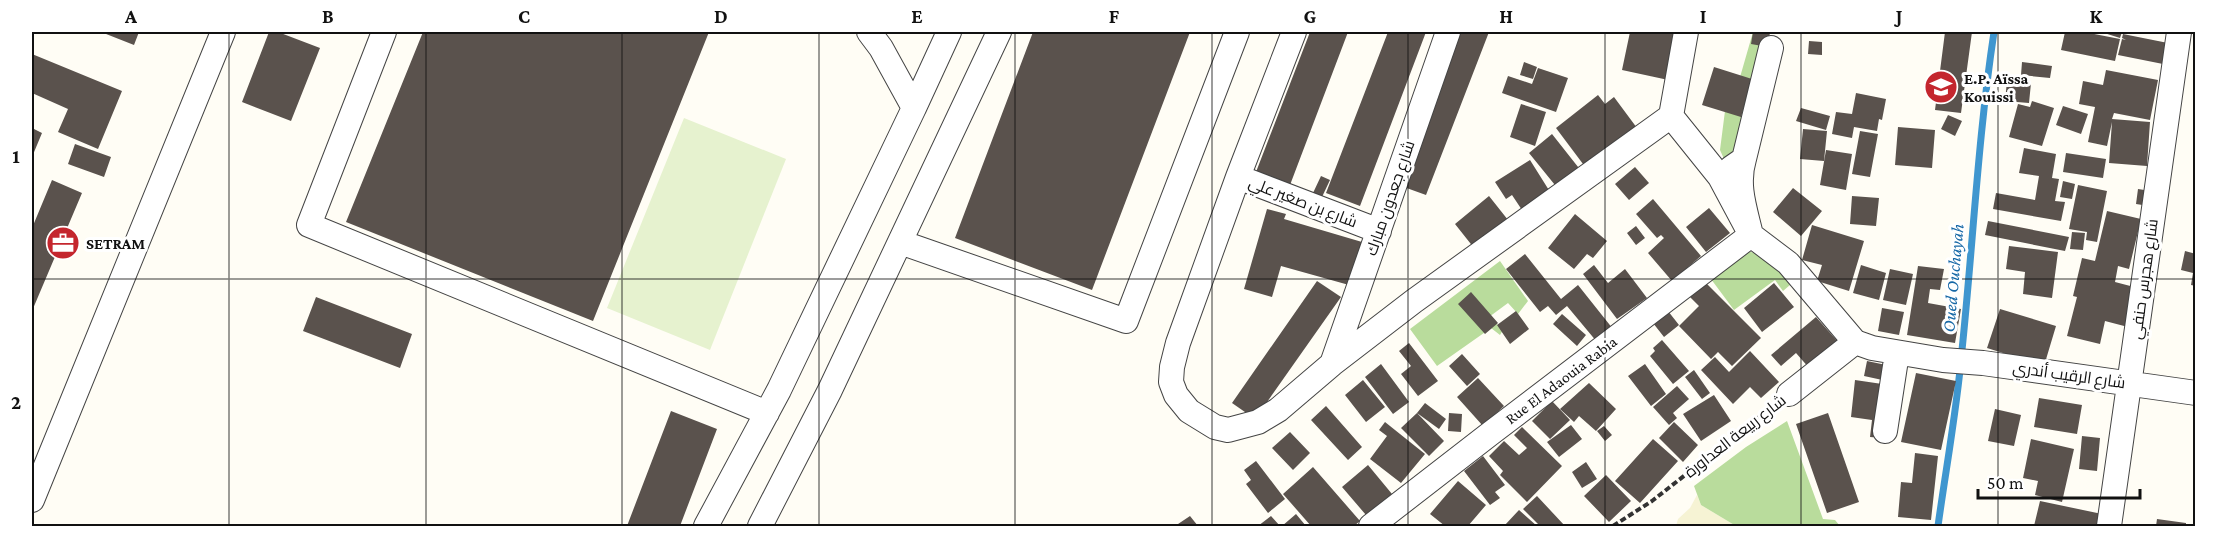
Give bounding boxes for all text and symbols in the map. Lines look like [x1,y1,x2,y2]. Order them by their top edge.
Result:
text: A [124,5,138,27]
text: B [322,5,334,27]
text: C [518,5,530,27]
text: D [714,5,728,27]
text: E [911,5,923,27]
text: F [1109,5,1120,27]
text: G [1304,5,1317,27]
text: H [1499,5,1513,27]
text: I [1700,5,1707,27]
text: J [1894,5,1903,27]
text: K [2090,5,2104,27]
school or university icon: E.P. Aïssa Kouissi [1923,69,1959,105]
place label: E.P. Aïssa Kouissi [1964,70,2028,105]
street label: شارع جعدون مبارك [1362,138,1420,259]
text: 1 [12,145,20,167]
street label: شارع بن صغير علي [1245,174,1360,235]
street label: شارع هجرس حنفي [2127,218,2166,341]
water label: Oued Ouchayah [1938,223,1968,333]
office icon: SETRAM [45,225,81,261]
place label: SETRAM [86,235,145,252]
street label: Rue El Adaouia Rabia [1502,332,1620,427]
street label: شارع الرقيب أندري [2011,358,2127,396]
text: 2 [11,391,21,413]
street label: شارع ربيعة العداورة [1681,391,1791,483]
scale bar [1978,462,2140,500]
text: 50 m [1987,473,2024,493]

